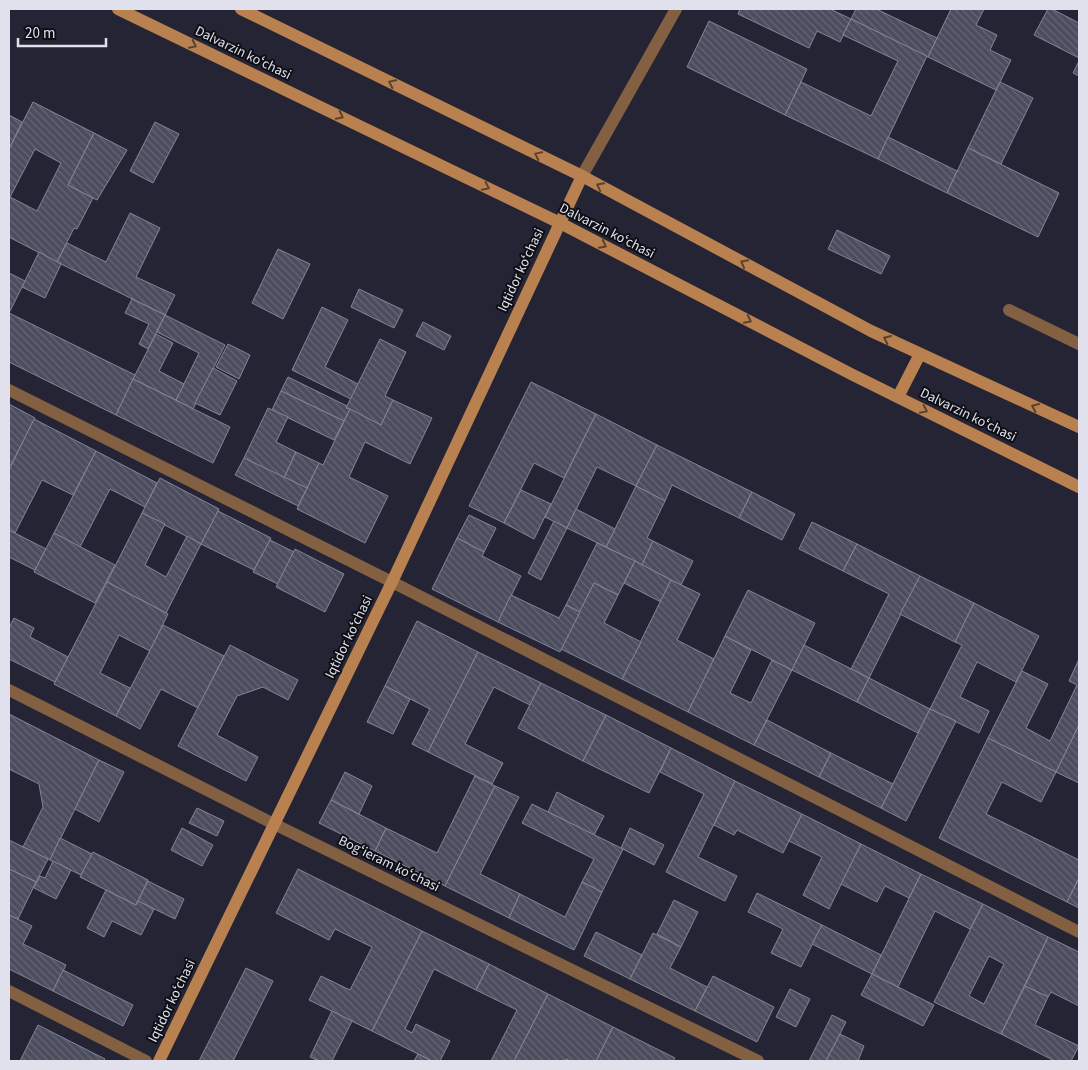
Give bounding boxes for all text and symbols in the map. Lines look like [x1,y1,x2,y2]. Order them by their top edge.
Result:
scale bar [18,15,105,47]
street label: Dalvarzin koʻchasi [192,21,294,85]
text: 20 m [25,23,55,44]
one-way arrow [188,39,197,49]
one-way arrow [388,79,397,89]
one-way arrow [334,110,343,120]
one-way arrow [534,151,543,161]
one-way arrow [481,181,490,191]
one-way arrow [597,182,606,192]
street label: Dalvarzin koʻchasi [556,198,658,264]
street label: Iqtidor koʻchasi [493,225,549,315]
one-way arrow [598,239,607,249]
one-way arrow [740,259,749,269]
one-way arrow [742,314,751,324]
one-way arrow [884,335,893,345]
street label: Dalvarzin koʻchasi [917,383,1019,447]
one-way arrow [1031,402,1040,413]
one-way arrow [918,404,927,414]
street label: Iqtidor koʻchasi [320,592,378,682]
street label: Bogʻieram koʻchasi [335,831,443,897]
street label: Iqtidor koʻchasi [143,956,201,1046]

